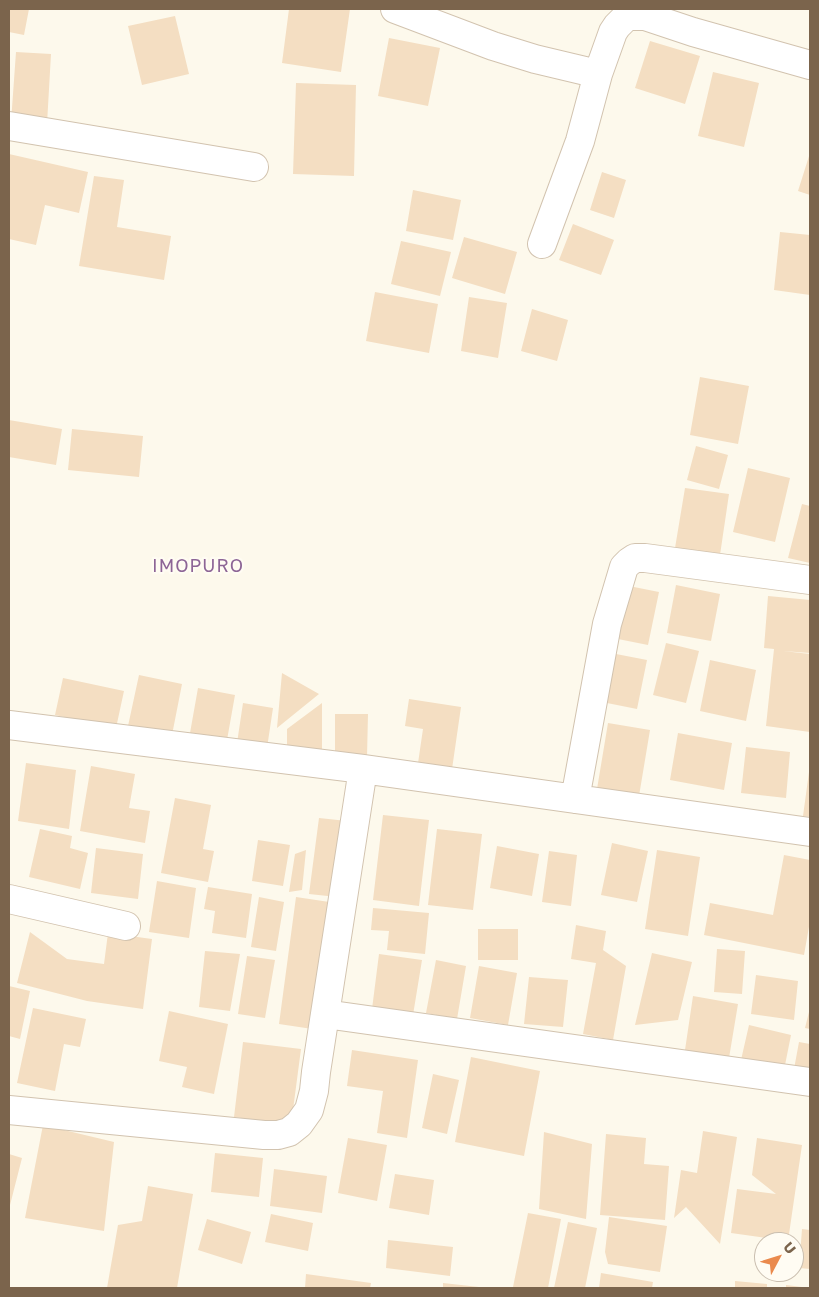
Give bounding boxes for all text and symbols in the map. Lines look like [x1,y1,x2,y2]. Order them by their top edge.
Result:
district label: IMOPURO [151,555,245,577]
north arrow [754,1232,804,1282]
text: U [780,1238,800,1257]

